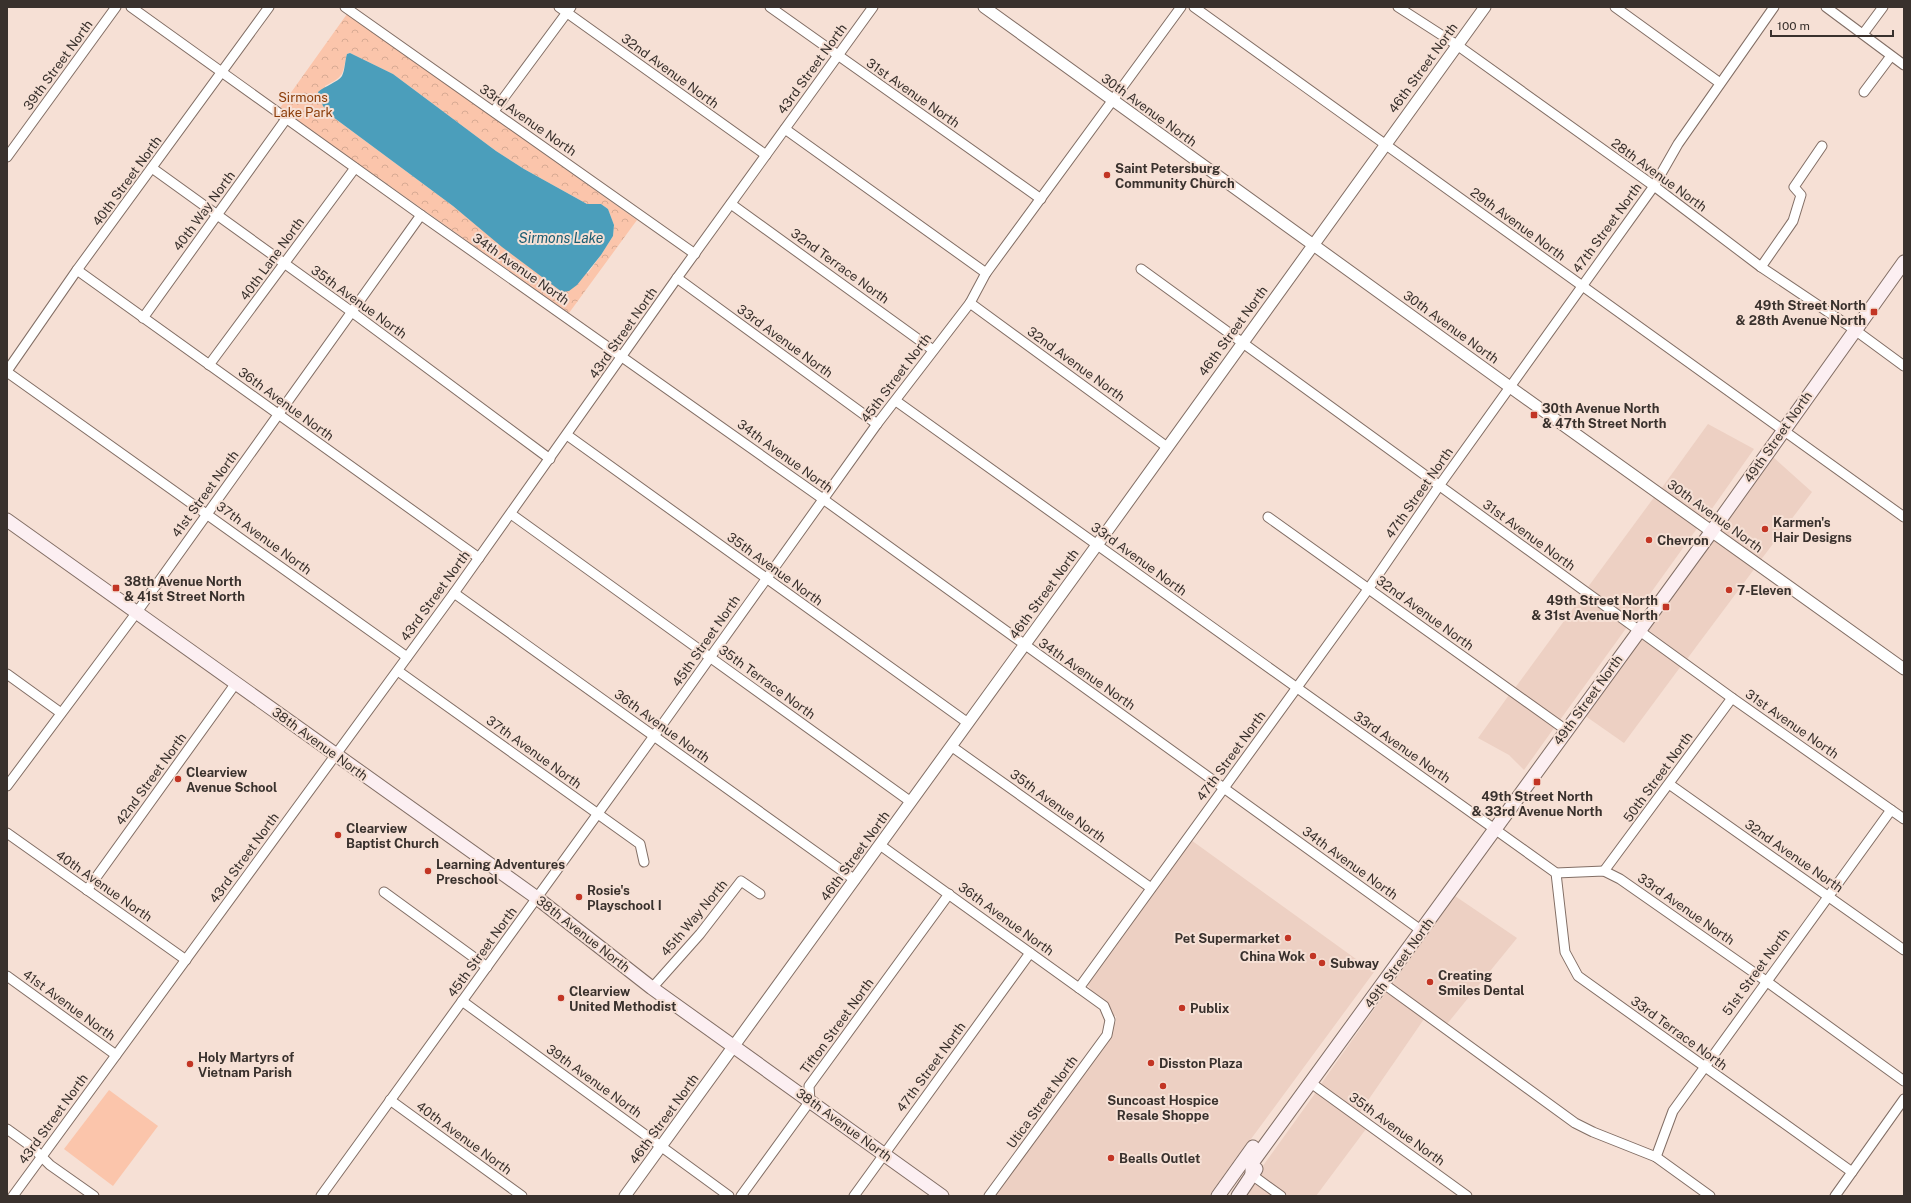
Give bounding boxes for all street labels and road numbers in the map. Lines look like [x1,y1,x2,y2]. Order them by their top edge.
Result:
street label: 39th Street North [20,17,96,113]
street label: 46th Street North [1385,20,1461,116]
street label: 43rd Street North [774,21,850,117]
street label: 32nd Avenue North [618,31,722,111]
street label: 31st Avenue North [863,55,963,131]
street label: 30th Avenue North [1098,70,1200,150]
street label: 33rd Avenue North [477,81,579,159]
street label: 40th Street North [89,133,165,229]
street label: 28th Avenue North [1608,135,1710,215]
street label: 40th Way North [170,168,238,254]
street label: 47th Street North [1569,180,1645,276]
street label: 29th Avenue North [1468,184,1568,264]
street label: 40th Lane North [237,215,307,303]
street label: 32nd Terrace North [788,225,892,307]
street label: 34th Avenue North [470,230,572,308]
street label: 35th Avenue North [308,262,410,342]
street label: 46th Street North [1195,283,1271,379]
street label: 43rd Street North [586,285,660,381]
street label: 30th Avenue North [1400,287,1502,367]
street label: 33rd Avenue North [734,301,836,381]
street label: 32nd Avenue North [1024,324,1128,404]
street label: 45th Street North [858,330,934,426]
street label: 36th Avenue North [235,364,337,444]
street label: 49th Street North [1741,389,1815,485]
street label: 34th Avenue North [734,416,836,496]
street label: 47th Street North [1382,445,1456,541]
street label: 41st Street North [168,448,242,540]
street label: 30th Avenue North [1664,476,1766,556]
street label: 31st Avenue North [1480,496,1578,574]
street label: 37th Avenue North [214,499,314,577]
street label: 33rd Avenue North [1088,519,1190,599]
street label: 35th Avenue North [724,529,826,609]
street label: 46th Street North [1006,546,1082,642]
street label: 43rd Street North [397,548,473,644]
street label: 32nd Avenue North [1373,573,1477,653]
street label: 45th Street North [669,593,743,689]
street label: 34th Avenue North [1036,635,1138,713]
street label: 35th Terrace North [716,642,818,722]
street label: 49th Street North [1550,652,1626,748]
street label: 36th Avenue North [611,686,713,766]
street label: 31st Avenue North [1742,686,1842,762]
street label: 38th Avenue North [269,704,371,784]
street label: 47th Street North [1193,708,1269,804]
street label: 33rd Avenue North [1351,708,1453,786]
street label: 37th Avenue North [484,713,584,791]
street label: 50th Street North [1620,729,1696,825]
street label: 42nd Street North [113,730,189,828]
street label: 35th Avenue North [1007,766,1109,846]
street label: 46th Street North [817,808,893,904]
street label: 43rd Street North [206,810,282,906]
street label: 32nd Avenue North [1742,816,1846,896]
street label: 34th Avenue North [1299,823,1401,903]
street label: 40th Avenue North [53,847,155,925]
street label: 33rd Avenue North [1635,870,1737,948]
street label: 45th Way North [658,877,730,959]
street label: 36th Avenue North [955,879,1057,959]
street label: 38th Avenue North [533,893,633,975]
street label: 45th Street North [444,904,520,1000]
street label: 49th Street North [1361,915,1437,1011]
street label: 51st Street North [1719,926,1793,1018]
street label: 41st Avenue North [20,967,118,1043]
street label: Tifton Street North [797,975,877,1077]
street label: 33rd Terrace North [1628,993,1730,1073]
street label: 47th Street North [893,1019,969,1115]
street label: 39th Avenue North [543,1041,645,1121]
street label: Utica Street North [1003,1053,1081,1151]
street label: 43rd Street North [15,1071,91,1167]
street label: 46th Street North [626,1071,702,1167]
street label: 38th Avenue North [793,1085,895,1165]
street label: 35th Avenue North [1346,1089,1448,1169]
street label: 40th Avenue North [413,1098,515,1178]

